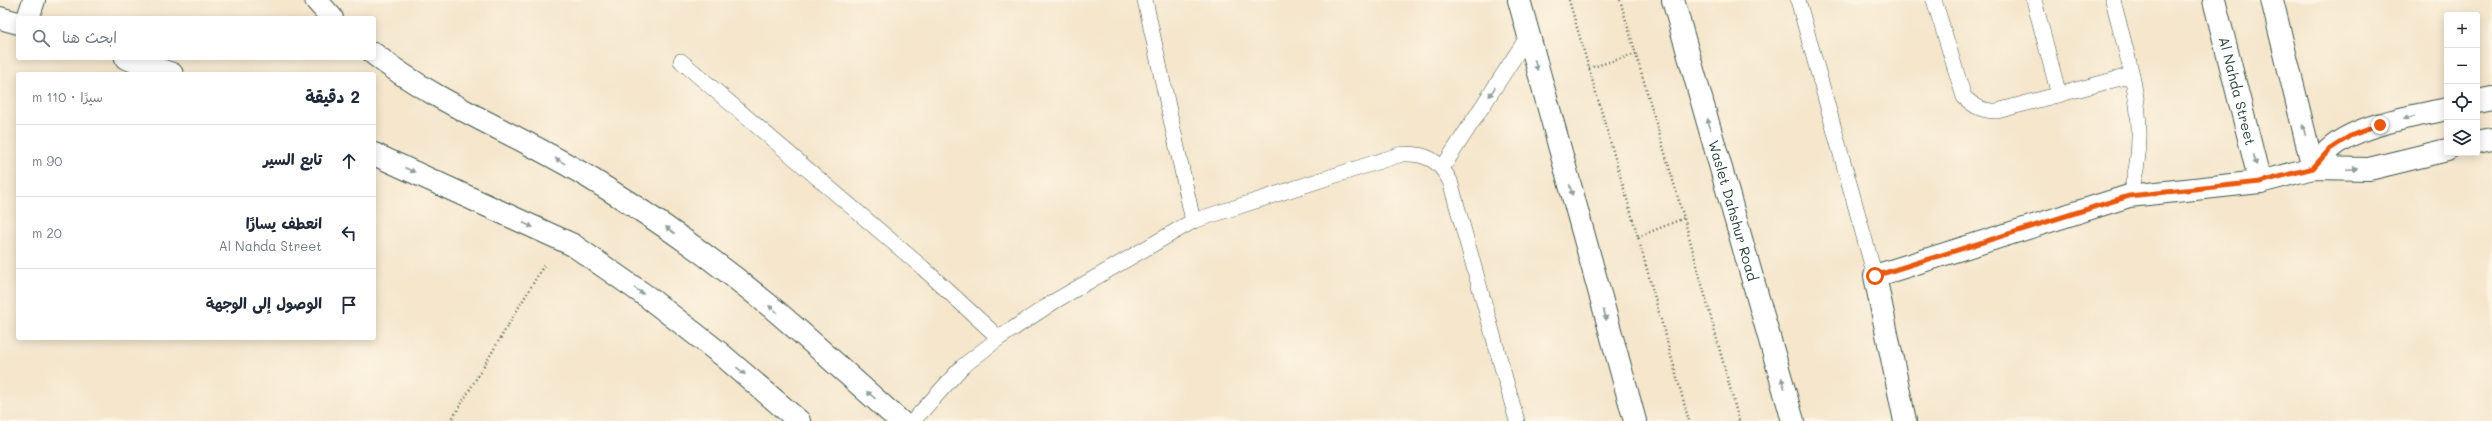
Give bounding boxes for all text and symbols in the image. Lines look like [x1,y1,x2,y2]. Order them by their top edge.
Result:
map controls [2444,12,2480,156]
button: + [2444,12,2480,48]
search box [16,16,376,60]
icon: search [30,27,52,49]
text: ابحث هنا [62,27,117,47]
street label: Al Nahda Street [2215,35,2260,147]
button: − [2444,48,2480,84]
one-way arrow [1534,58,1540,71]
button: locate [2444,84,2480,120]
text: 2 دقيقة [305,85,360,107]
one-way arrow [1488,87,1496,97]
text: سيرًا · 110 m [32,88,103,105]
one-way arrow [2403,115,2415,121]
route end [2371,116,2389,134]
one-way arrow [1706,118,1712,130]
button: layers [2444,120,2480,156]
one-way arrow [2300,124,2306,137]
street label: Waslet Dahshur Road [1704,138,1763,283]
text: تابع السير [263,149,322,169]
icon: ahead [338,150,360,172]
text: 90 m [32,152,62,169]
one-way arrow [2252,154,2258,166]
one-way arrow [554,158,566,165]
one-way arrow [2346,166,2358,173]
one-way arrow [404,167,415,173]
one-way arrow [1568,184,1574,196]
text: انعطف يسارًا [246,213,322,233]
icon: left [338,222,360,244]
one-way arrow [522,222,533,228]
text: 20 m [32,224,62,241]
one-way arrow [665,226,675,234]
text: Al Nahda Street [219,237,322,254]
route start [1866,267,1884,285]
one-way arrow [634,287,644,295]
text: الوصول إلى الوجهة [206,293,322,313]
icon: arrive [338,294,360,316]
one-way arrow [768,305,779,314]
one-way arrow [1603,309,1609,321]
one-way arrow [736,366,747,375]
one-way arrow [1780,377,1786,389]
one-way arrow [865,391,876,400]

